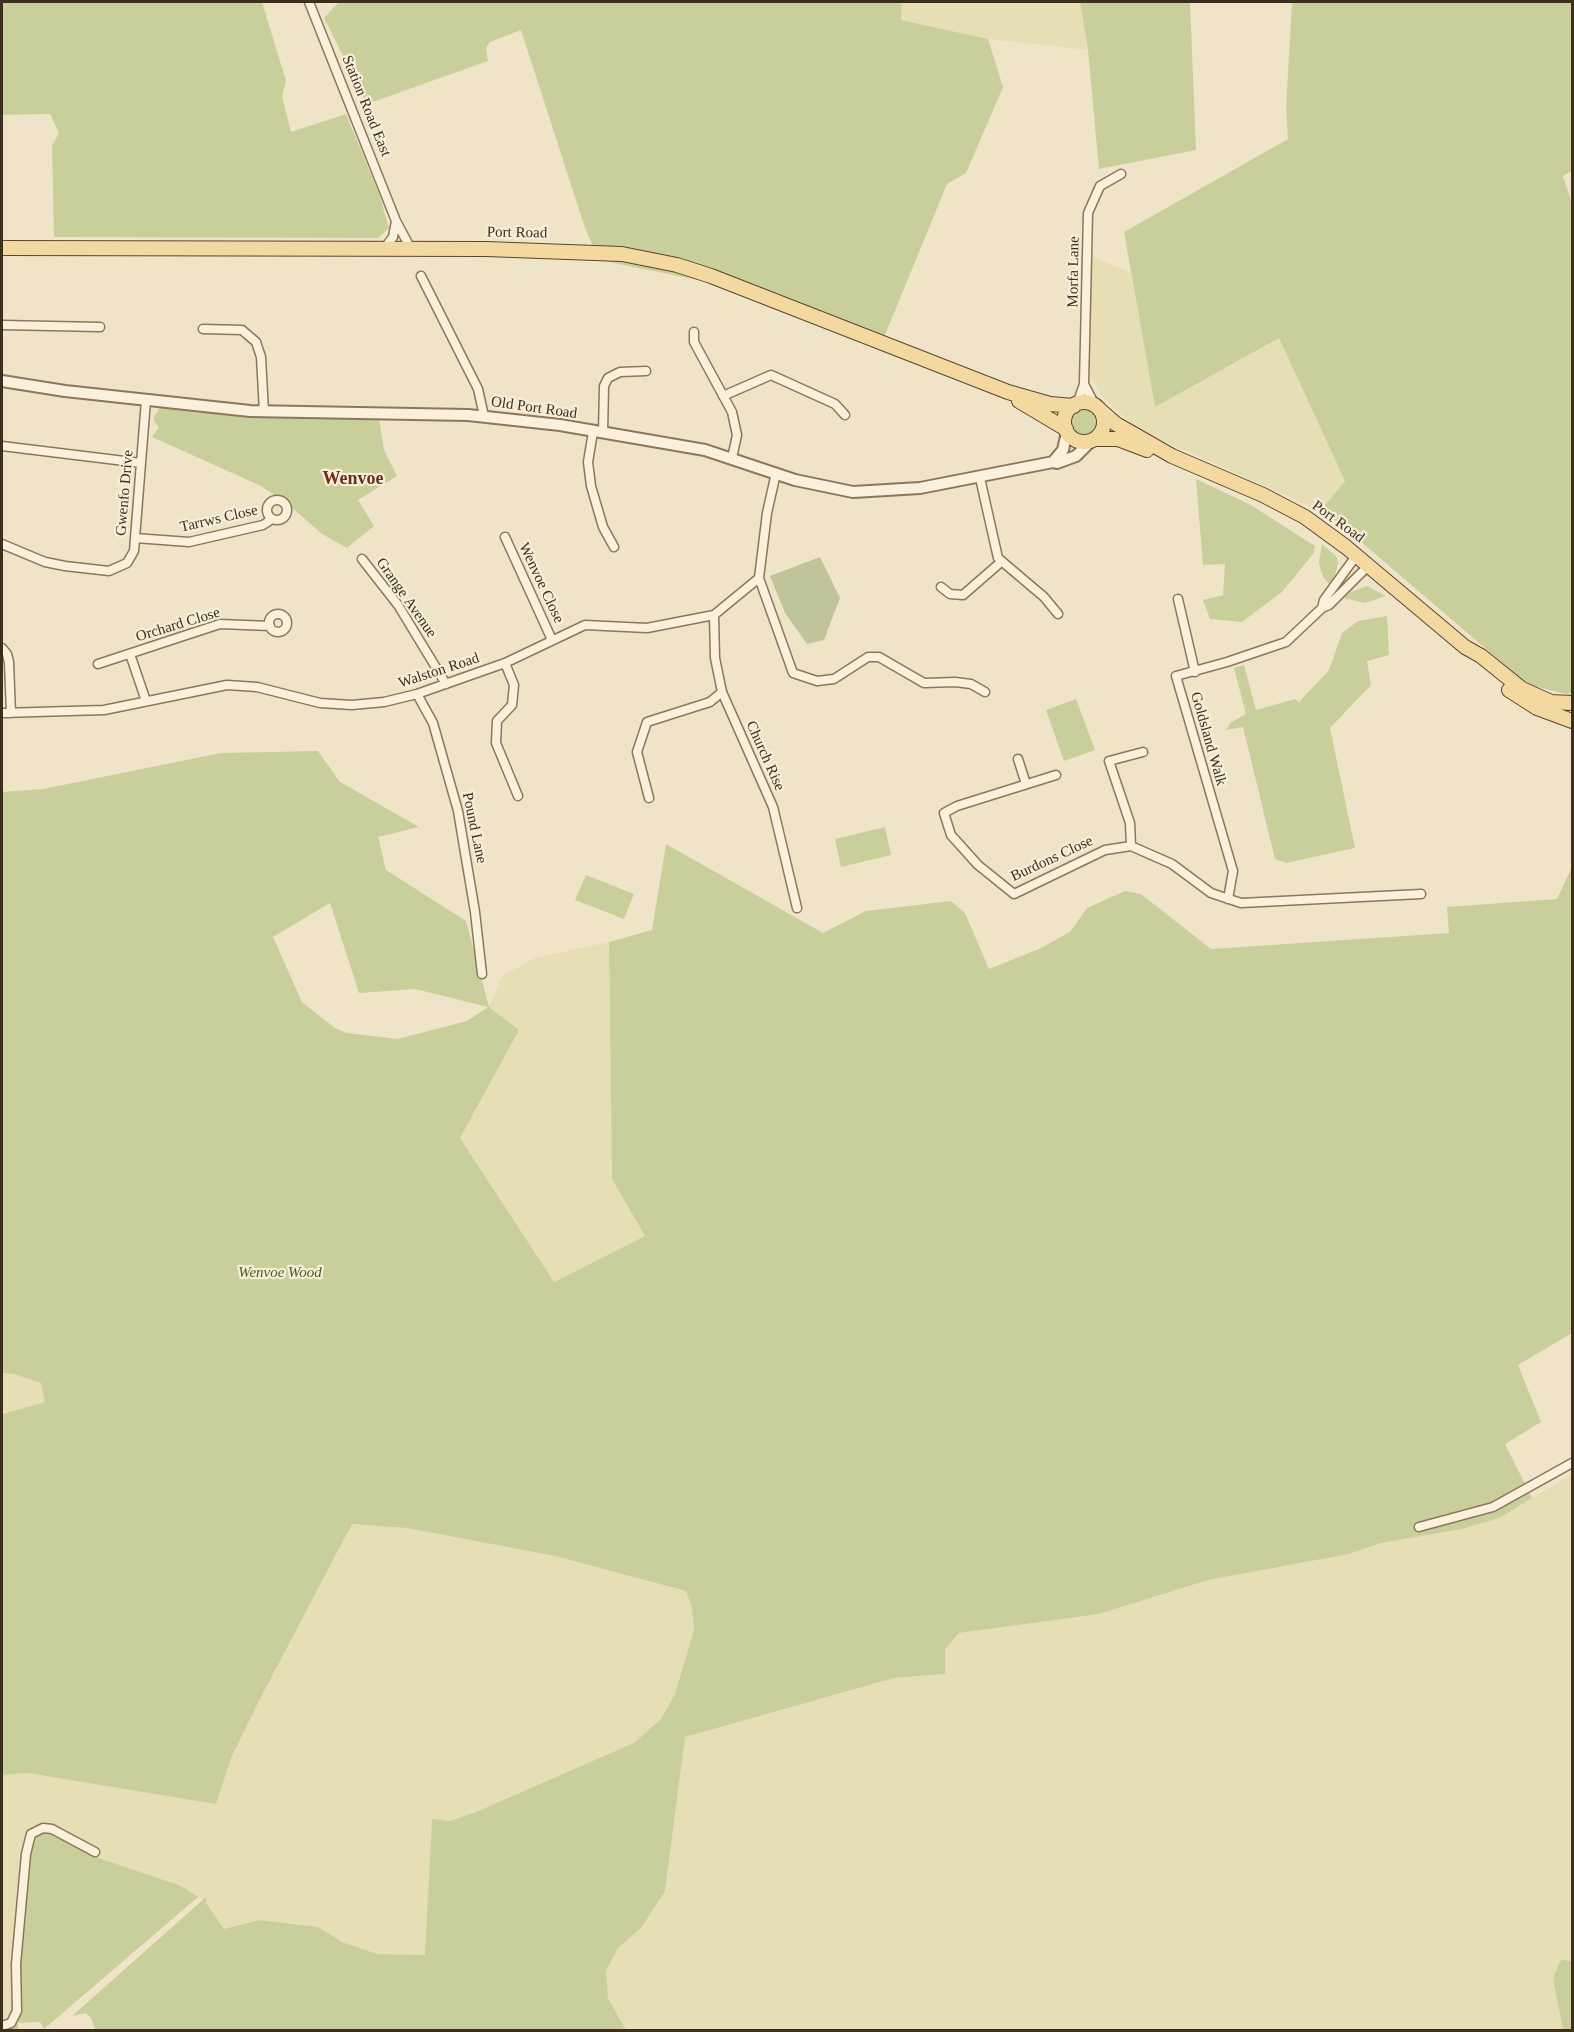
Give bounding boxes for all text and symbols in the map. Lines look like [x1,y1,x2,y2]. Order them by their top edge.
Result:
street label: Station Road East [338,53,394,159]
street label: Port Road [487,223,547,243]
street label: Morfa Lane [1064,236,1084,308]
street label: Old Port Road [490,393,578,423]
street label: Gwenfo Drive [112,449,138,537]
district label: Wenvoe [323,468,383,490]
street label: Port Road [1308,497,1368,547]
street label: Tarrws Close [178,501,260,537]
street label: Wenvoe Close [515,540,567,626]
street label: Grange Avenue [372,555,440,641]
street label: Orchard Close [134,604,222,646]
street label: Walston Road [396,649,482,693]
street label: Goldsland Walk [1186,690,1230,788]
street label: Church Rise [742,718,788,794]
street label: Pound Lane [458,791,490,865]
street label: Burdons Close [1008,832,1096,886]
park label: Wenvoe Wood [238,1264,322,1282]

